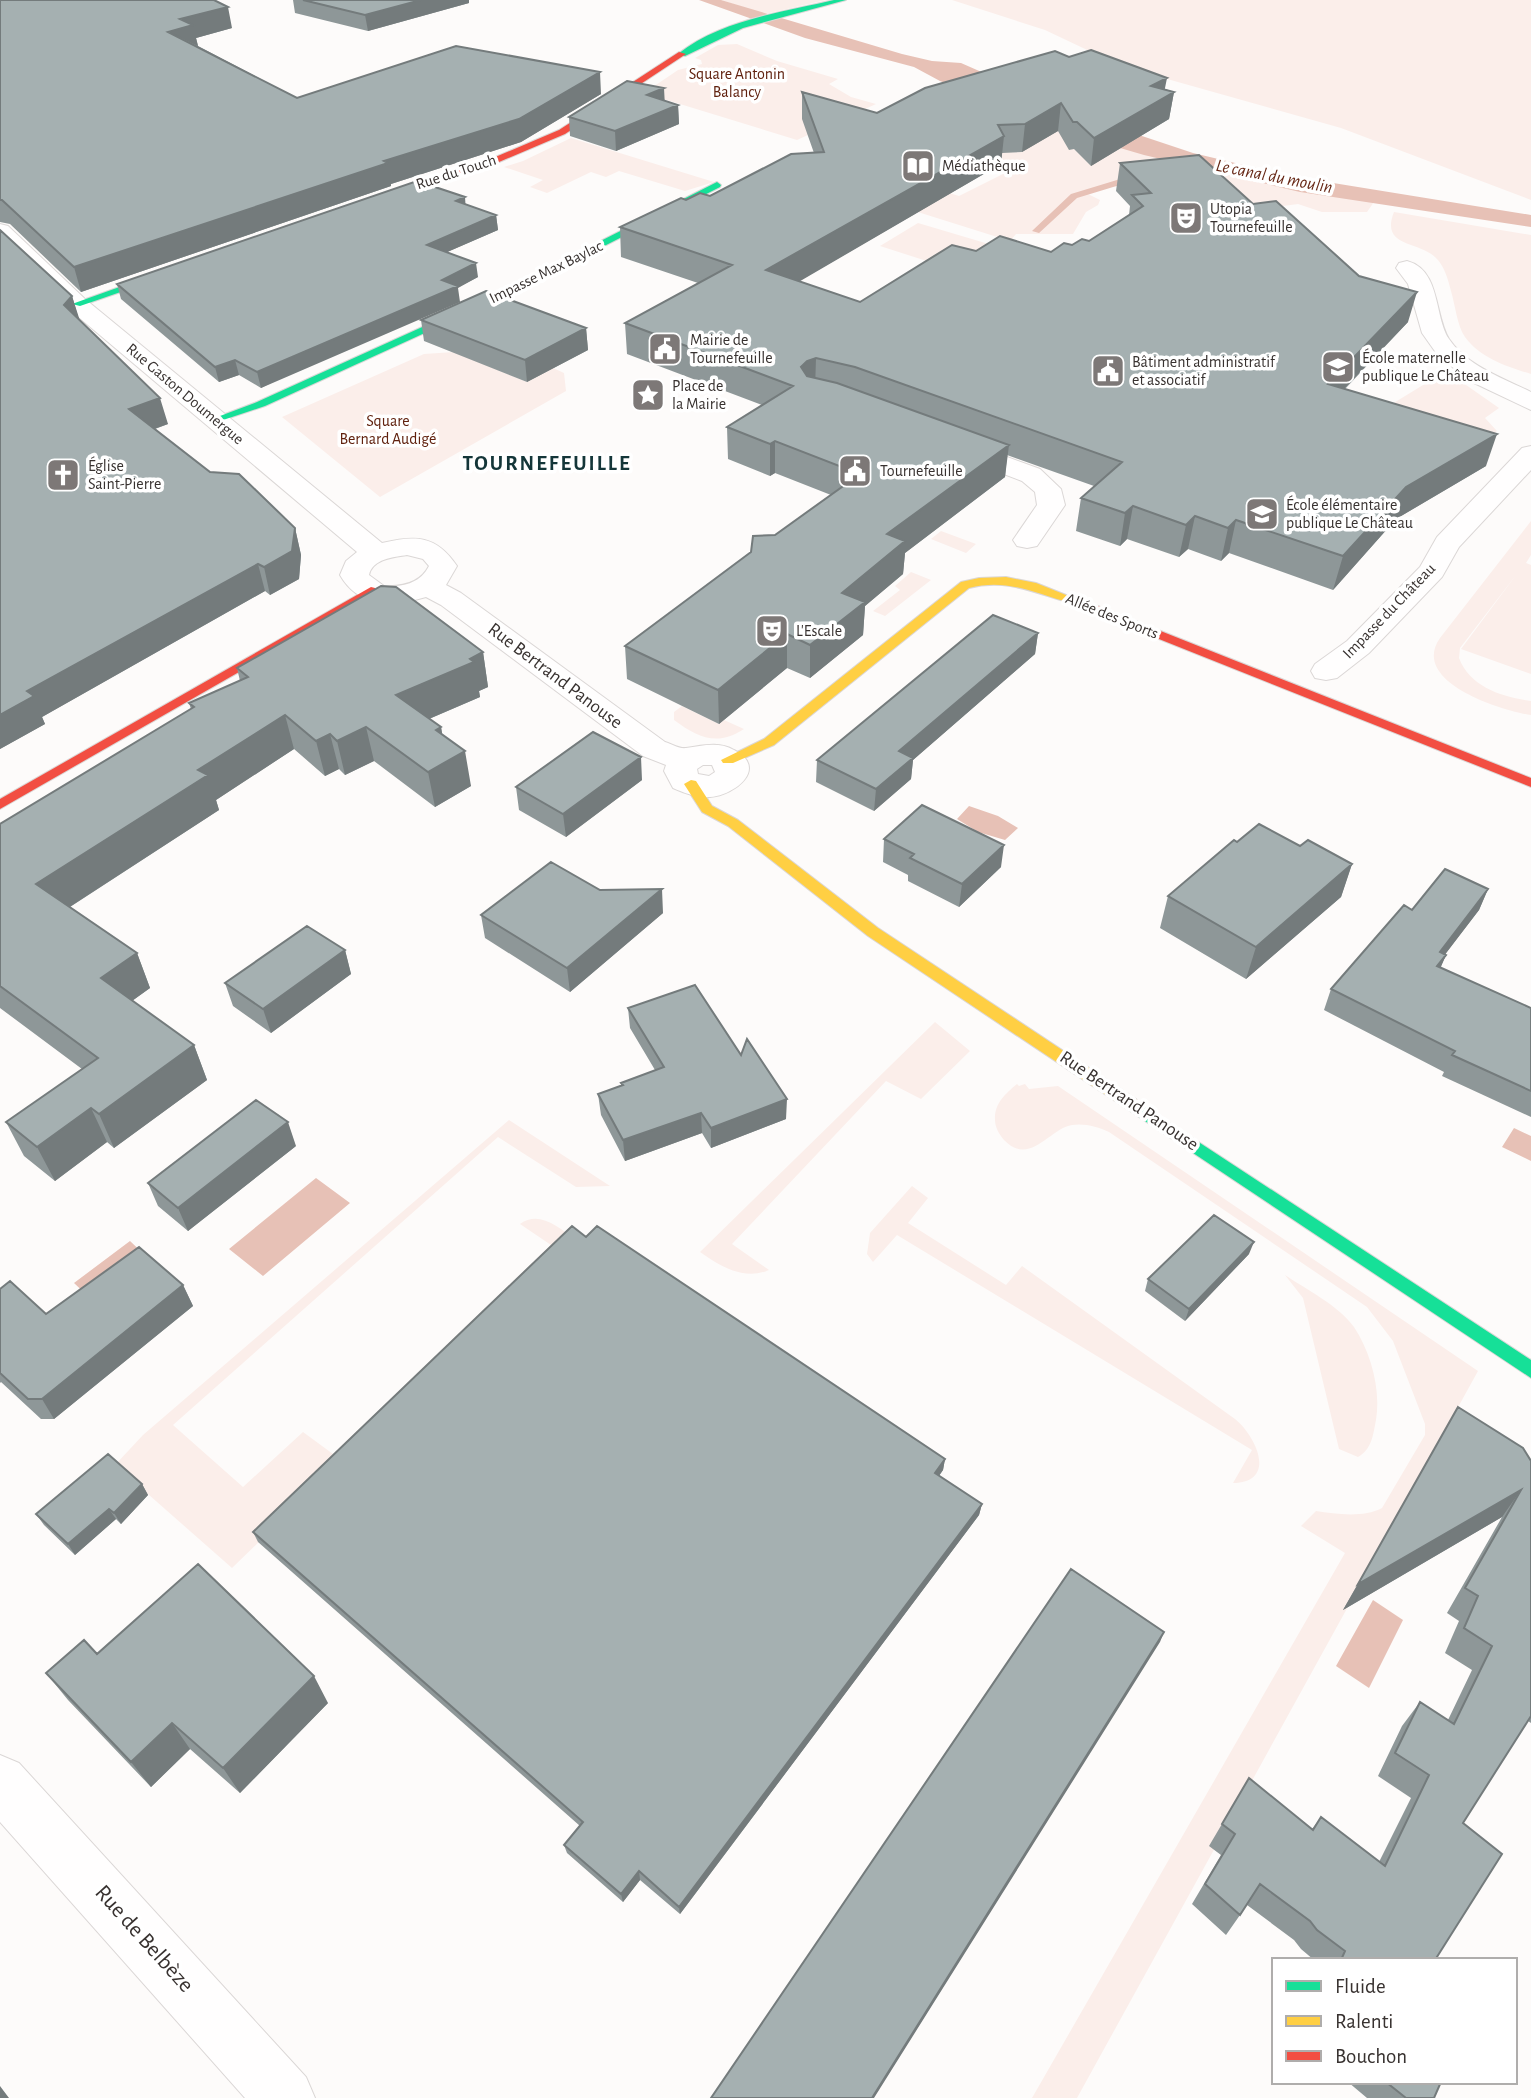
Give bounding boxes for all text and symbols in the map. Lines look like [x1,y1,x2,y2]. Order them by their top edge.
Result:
park label: Square Antonin Balancy [689,66,785,101]
library icon: Médiathèque [899,147,937,185]
street label: Rue du Touch [414,152,498,192]
water label: Le canal du moulin [1214,157,1334,197]
place label: Médiathèque [942,158,1026,174]
theatre icon: Utopia Tournefeuille [1167,199,1205,237]
place label: Utopia Tournefeuille [1210,201,1293,235]
street label: Impasse Max Baylac [487,238,606,307]
public building icon: Mairie de Tournefeuille [646,330,684,368]
place label: Mairie de Tournefeuille [690,332,773,366]
street label: Rue Gaston Doumergue [123,340,247,448]
school or university icon: École maternelle publique Le Château [1319,348,1357,386]
place label: École maternelle publique Le Château [1362,348,1489,384]
public building icon: Bâtiment administratif et associatif [1089,352,1127,390]
place label: Bâtiment administratif et associatif [1132,354,1276,388]
place icon: Place de la Mairie [629,376,667,414]
place label: Place de la Mairie [672,378,726,412]
park label: Square Bernard Audigé [340,413,436,447]
public building icon: Tournefeuille [836,452,874,490]
district label: TOURNEFEUILLE [462,453,632,474]
church icon: Église Saint-Pierre [44,456,82,494]
place label: Église Saint-Pierre [88,456,161,492]
place label: Tournefeuille [880,463,963,479]
school or university icon: École élémentaire publique Le Château [1243,495,1281,533]
place label: École élémentaire publique Le Château [1286,495,1413,531]
street label: Impasse du Château [1340,560,1438,662]
street label: Allée des Sports [1063,590,1161,642]
theatre icon: L'Escale [753,612,791,650]
street label: Rue Bertrand Panouse [484,619,626,733]
place label: L'Escale [796,623,842,639]
street label: Rue Bertrand Panouse [1056,1048,1202,1154]
street label: Rue de Belbèze [90,1881,198,1997]
legend [1272,1958,1517,2084]
text: Fluide [1335,1976,1386,1997]
text: Ralenti [1335,2011,1393,2032]
text: Bouchon [1335,2046,1407,2067]

